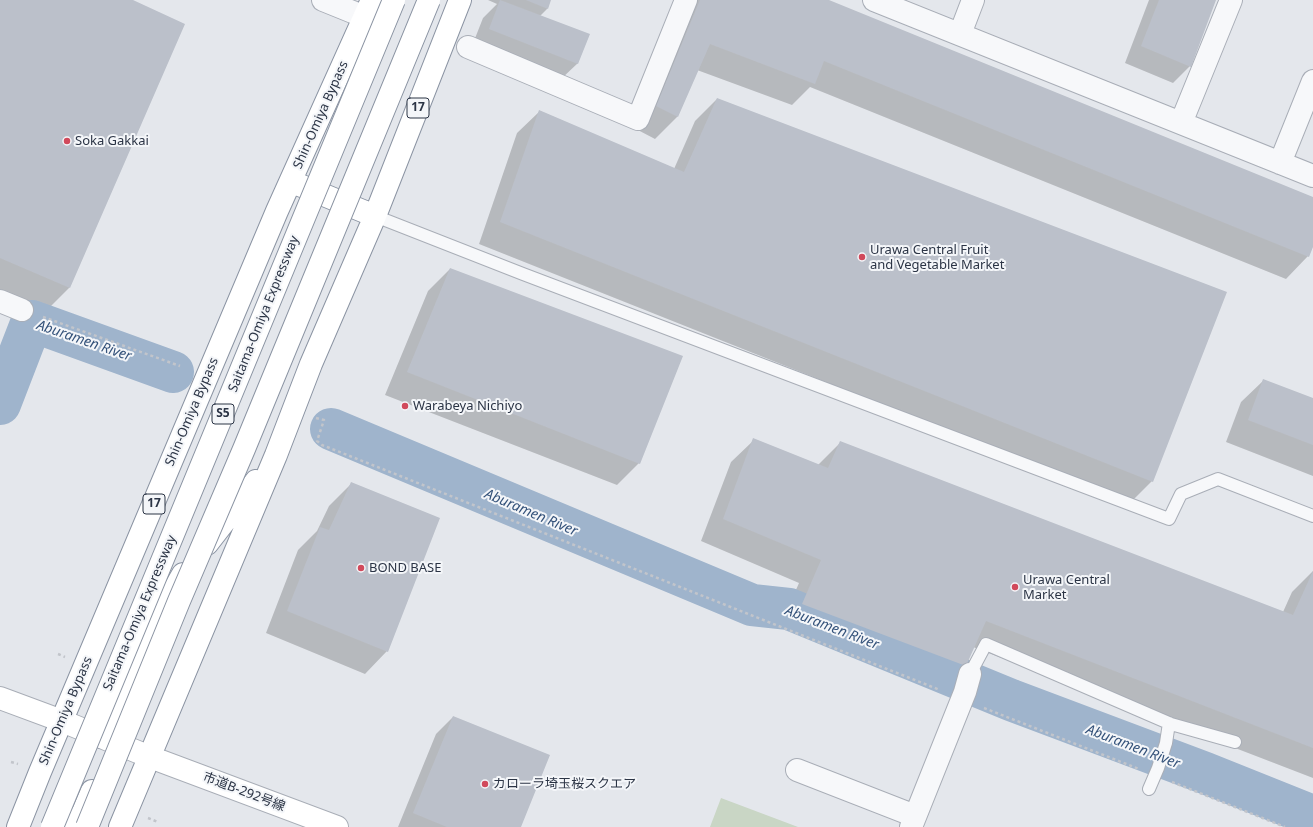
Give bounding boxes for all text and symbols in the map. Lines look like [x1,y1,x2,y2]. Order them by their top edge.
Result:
street label: Shin-Omiya Bypass [290,59,352,171]
road number: 17 [407,98,429,118]
place label: Soka Gakkai [75,133,149,149]
marker: Soka Gakkai [62,136,72,146]
street label: Saitama-Omiya Expressway [225,233,303,395]
place label: Urawa Central Fruit and Vegetable Market [870,242,1004,273]
marker: Urawa Central Fruit and Vegetable Market [857,252,867,262]
water label: Aburamen River [34,317,134,365]
street label: Shin-Omiya Bypass [162,355,222,469]
place label: Warabeya Nichiyo [413,398,522,414]
marker: Warabeya Nichiyo [400,401,410,411]
road number: S5 [212,404,234,424]
water label: Aburamen River [482,486,580,540]
road number: 17 [143,494,165,514]
street label: Saitama-Omiya Expressway [100,533,180,693]
place label: BOND BASE [369,560,441,576]
marker: BOND BASE [356,563,366,573]
place label: Urawa Central Market [1023,572,1110,603]
marker: Urawa Central Market [1010,582,1020,592]
water label: Aburamen River [783,602,881,654]
street label: Shin-Omiya Bypass [36,654,96,768]
water label: Aburamen River [1084,721,1182,773]
street label: 市道B-292号線 [201,769,287,815]
place label: カローラ埼玉桜スクエア [493,776,636,792]
marker: カローラ埼玉桜スクエア [480,779,490,789]

